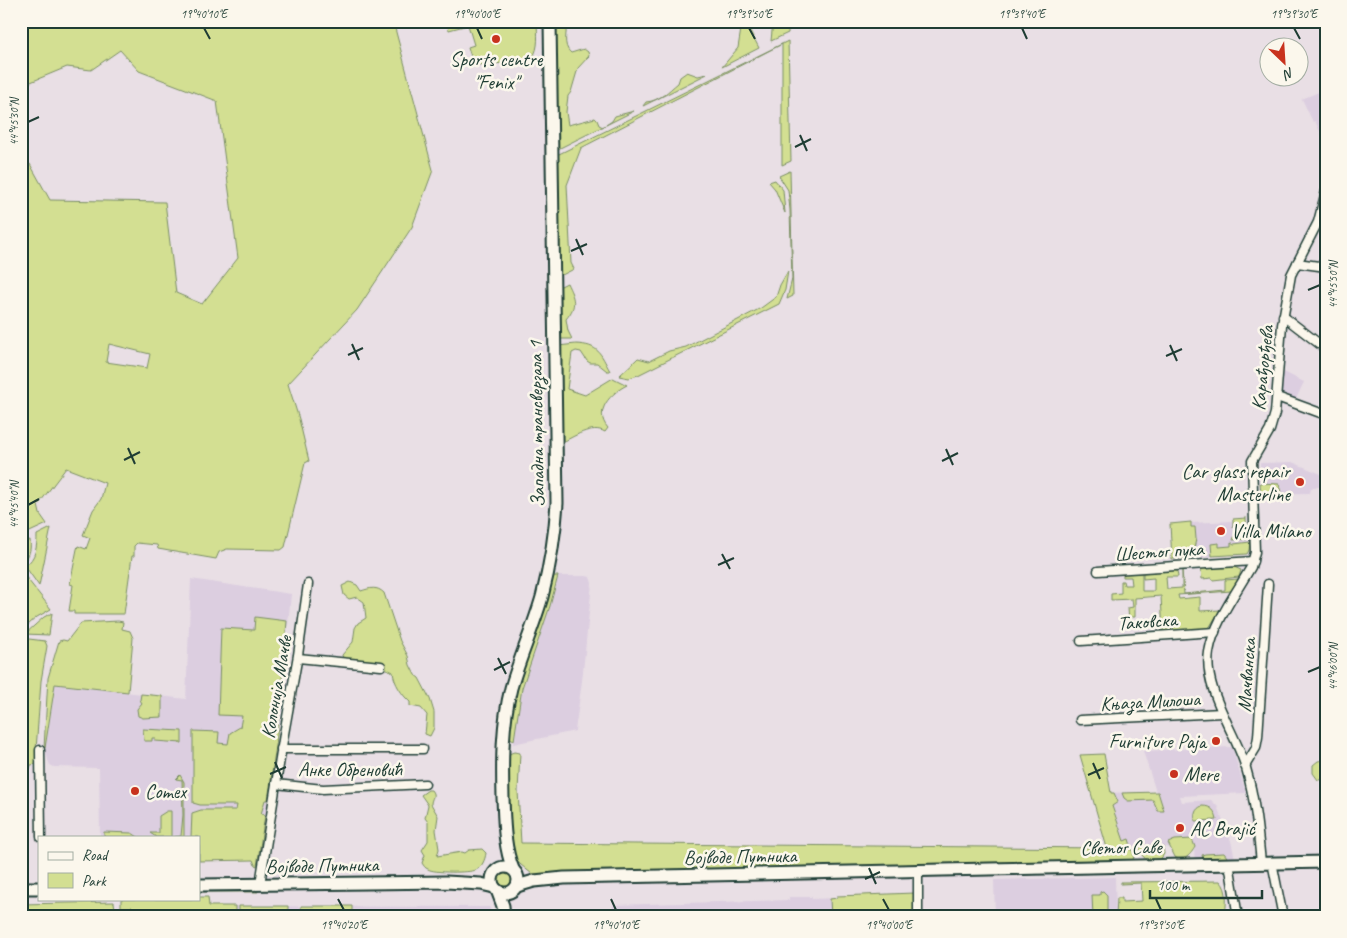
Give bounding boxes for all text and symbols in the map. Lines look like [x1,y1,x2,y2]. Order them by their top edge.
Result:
text: 19°40'10"E [181,6,229,22]
text: 19°40'00"E [454,6,502,22]
text: 19°39'50"E [726,6,774,22]
text: 19°39'40"E [999,6,1047,22]
text: 19°39'30"E [1271,6,1319,22]
marker: Sports centre "Fenix" [490,33,502,45]
north arrow [1260,38,1310,88]
place label: Sports centre "Fenix" [450,47,544,95]
text: N [1280,64,1297,84]
text: 44°45'30"N [6,97,22,146]
text: 44°45'50"N [1325,260,1341,309]
street label: Карађорђева [1246,322,1280,412]
street label: Западна трансверзала 1 [523,339,551,508]
place label: Car glass repair Masterline [1182,459,1292,507]
marker: Car glass repair Masterline [1294,476,1306,488]
text: 44°45'40"N [6,480,22,529]
place label: Villa Milano [1231,519,1312,544]
marker: Villa Milano [1215,525,1227,537]
street label: Шестог пука [1114,536,1206,567]
street label: Таковска [1117,607,1179,636]
street label: Колонија Мачве [255,632,298,740]
street label: Мачванска [1231,635,1262,713]
text: 44°46'00"N [1325,642,1341,691]
street label: Књаза Милоша [1099,686,1203,718]
place label: Furniture Paja [1109,729,1208,754]
marker: Furniture Paja [1210,735,1222,747]
street label: Анке Обреновић [298,757,403,782]
place label: Mere [1184,762,1220,787]
marker: Mere [1168,768,1180,780]
place label: Comex [145,779,188,804]
marker: Comex [129,785,141,797]
place label: AC Brajić [1190,816,1258,841]
marker: AC Brajić [1174,822,1186,834]
street label: Светог Саве [1080,834,1163,861]
legend [38,836,200,900]
street label: Војводе Путника [683,843,799,870]
text: Road [82,846,109,865]
street label: Војводе Путника [265,852,381,879]
scale bar [1150,868,1262,900]
text: Park [82,872,107,891]
text: 100 m [1157,876,1191,895]
text: 19°40'20"E [321,917,369,933]
text: 19°40'10"E [593,917,641,933]
text: 19°40'00"E [866,917,914,933]
text: 19°39'50"E [1138,917,1186,933]

